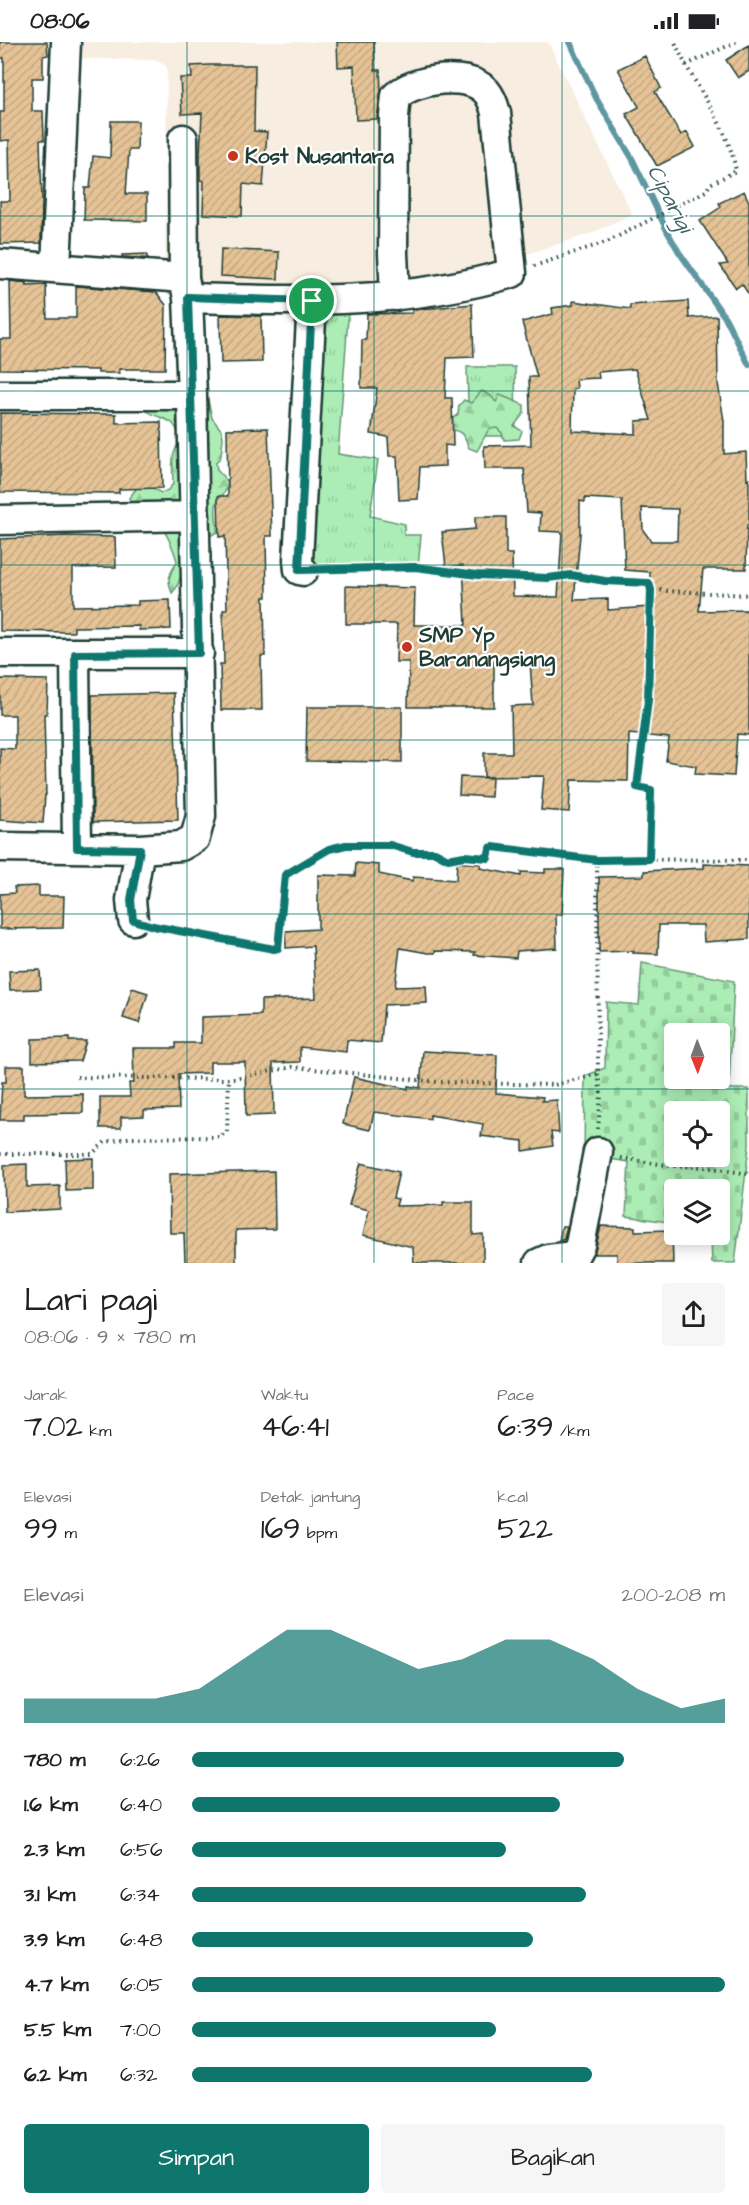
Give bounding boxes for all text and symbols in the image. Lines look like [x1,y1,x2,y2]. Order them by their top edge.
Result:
text: 08:06 [30,6,90,37]
place label: Kost Nusantara [245,142,394,171]
marker: Kost Nusantara [226,149,240,163]
water label: Ciparigi [638,159,702,241]
pin [286,275,337,326]
icon: arrive [295,284,328,317]
place label: SMP Yp Baranangsiang [418,621,555,676]
marker: SMP Yp Baranangsiang [400,640,414,654]
north arrow [664,1023,730,1089]
map controls [664,1023,730,1245]
button: locate [664,1101,730,1167]
button: layers [664,1179,730,1245]
text: Lari pagi [24,1277,157,1323]
button: share [662,1283,725,1346]
text: 08:06 · 9 × 780 m [24,1323,195,1351]
text: Jarak [24,1384,67,1406]
text: Waktu [261,1384,308,1406]
text: Pace [497,1384,534,1406]
text: 7.02 [24,1406,83,1448]
text: 46:41 [261,1406,329,1448]
text: 6:39 [497,1406,554,1448]
text: km [83,1420,111,1442]
text: /km [554,1420,589,1442]
text: Elevasi [24,1486,72,1508]
text: Detak jantung [261,1486,360,1508]
text: kcal [497,1486,528,1508]
text: 99 [24,1508,58,1550]
text: 169 [261,1508,300,1550]
text: 522 [497,1508,553,1550]
text: m [58,1522,77,1544]
text: bpm [300,1522,337,1544]
text: Elevasi [24,1581,83,1609]
text: 200–208 m [622,1581,725,1609]
text: 780 m [24,1746,85,1774]
text: 6:26 [120,1746,160,1774]
text: 1.6 km [24,1791,78,1819]
text: 6:40 [120,1791,162,1819]
text: 2.3 km [24,1836,84,1864]
text: 6:56 [120,1836,163,1864]
text: 3.1 km [24,1881,75,1909]
text: 6:34 [120,1881,160,1909]
text: 3.9 km [24,1926,84,1954]
text: 6:48 [120,1926,162,1954]
text: 4.7 km [24,1971,89,1999]
text: 6:05 [120,1971,163,1999]
text: 5.5 km [24,2016,91,2044]
text: 7:00 [120,2016,161,2044]
text: 6.2 km [24,2061,87,2089]
text: 6:32 [120,2061,158,2089]
button: Simpan [24,2124,369,2193]
button: Bagikan [381,2124,725,2193]

